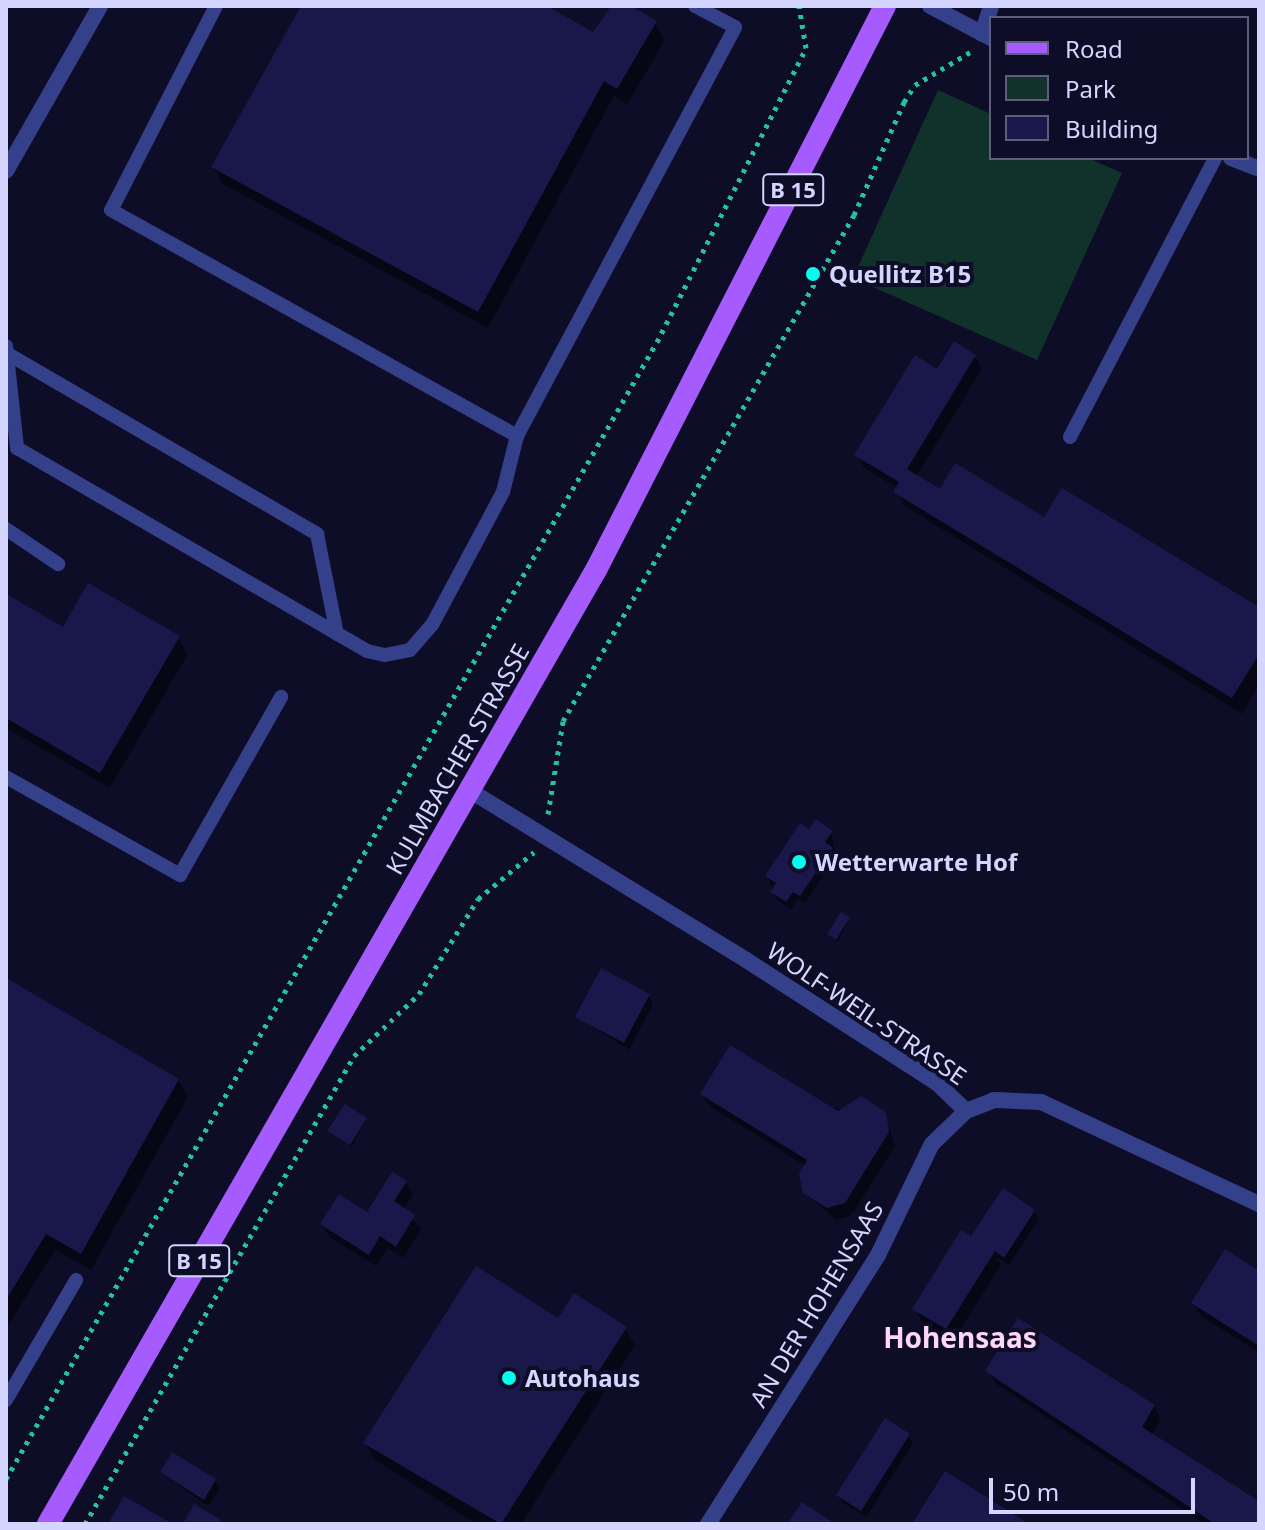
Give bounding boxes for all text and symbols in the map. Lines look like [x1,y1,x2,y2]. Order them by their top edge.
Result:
legend [989,16,1249,160]
text: Road [1065,32,1123,65]
text: Park [1065,72,1116,105]
text: Building [1065,112,1158,145]
road number: B 15 [761,172,825,208]
place label: Quellitz B15 [829,260,971,288]
marker: Quellitz B15 [804,265,822,283]
street label: KULMBACHER STRASSE [379,639,535,879]
place label: Wetterwarte Hof [815,848,1017,876]
marker: Wetterwarte Hof [790,853,808,871]
street label: WOLF-WEIL-STRASSE [762,936,972,1090]
street label: AN DER HOHENSAAS [743,1196,889,1412]
road number: B 15 [167,1243,231,1279]
district label: Hohensaas [883,1320,1037,1354]
place label: Autohaus [525,1364,640,1392]
marker: Autohaus [500,1369,518,1387]
scale bar [993,1462,1199,1512]
text: 50 m [1003,1475,1059,1508]

